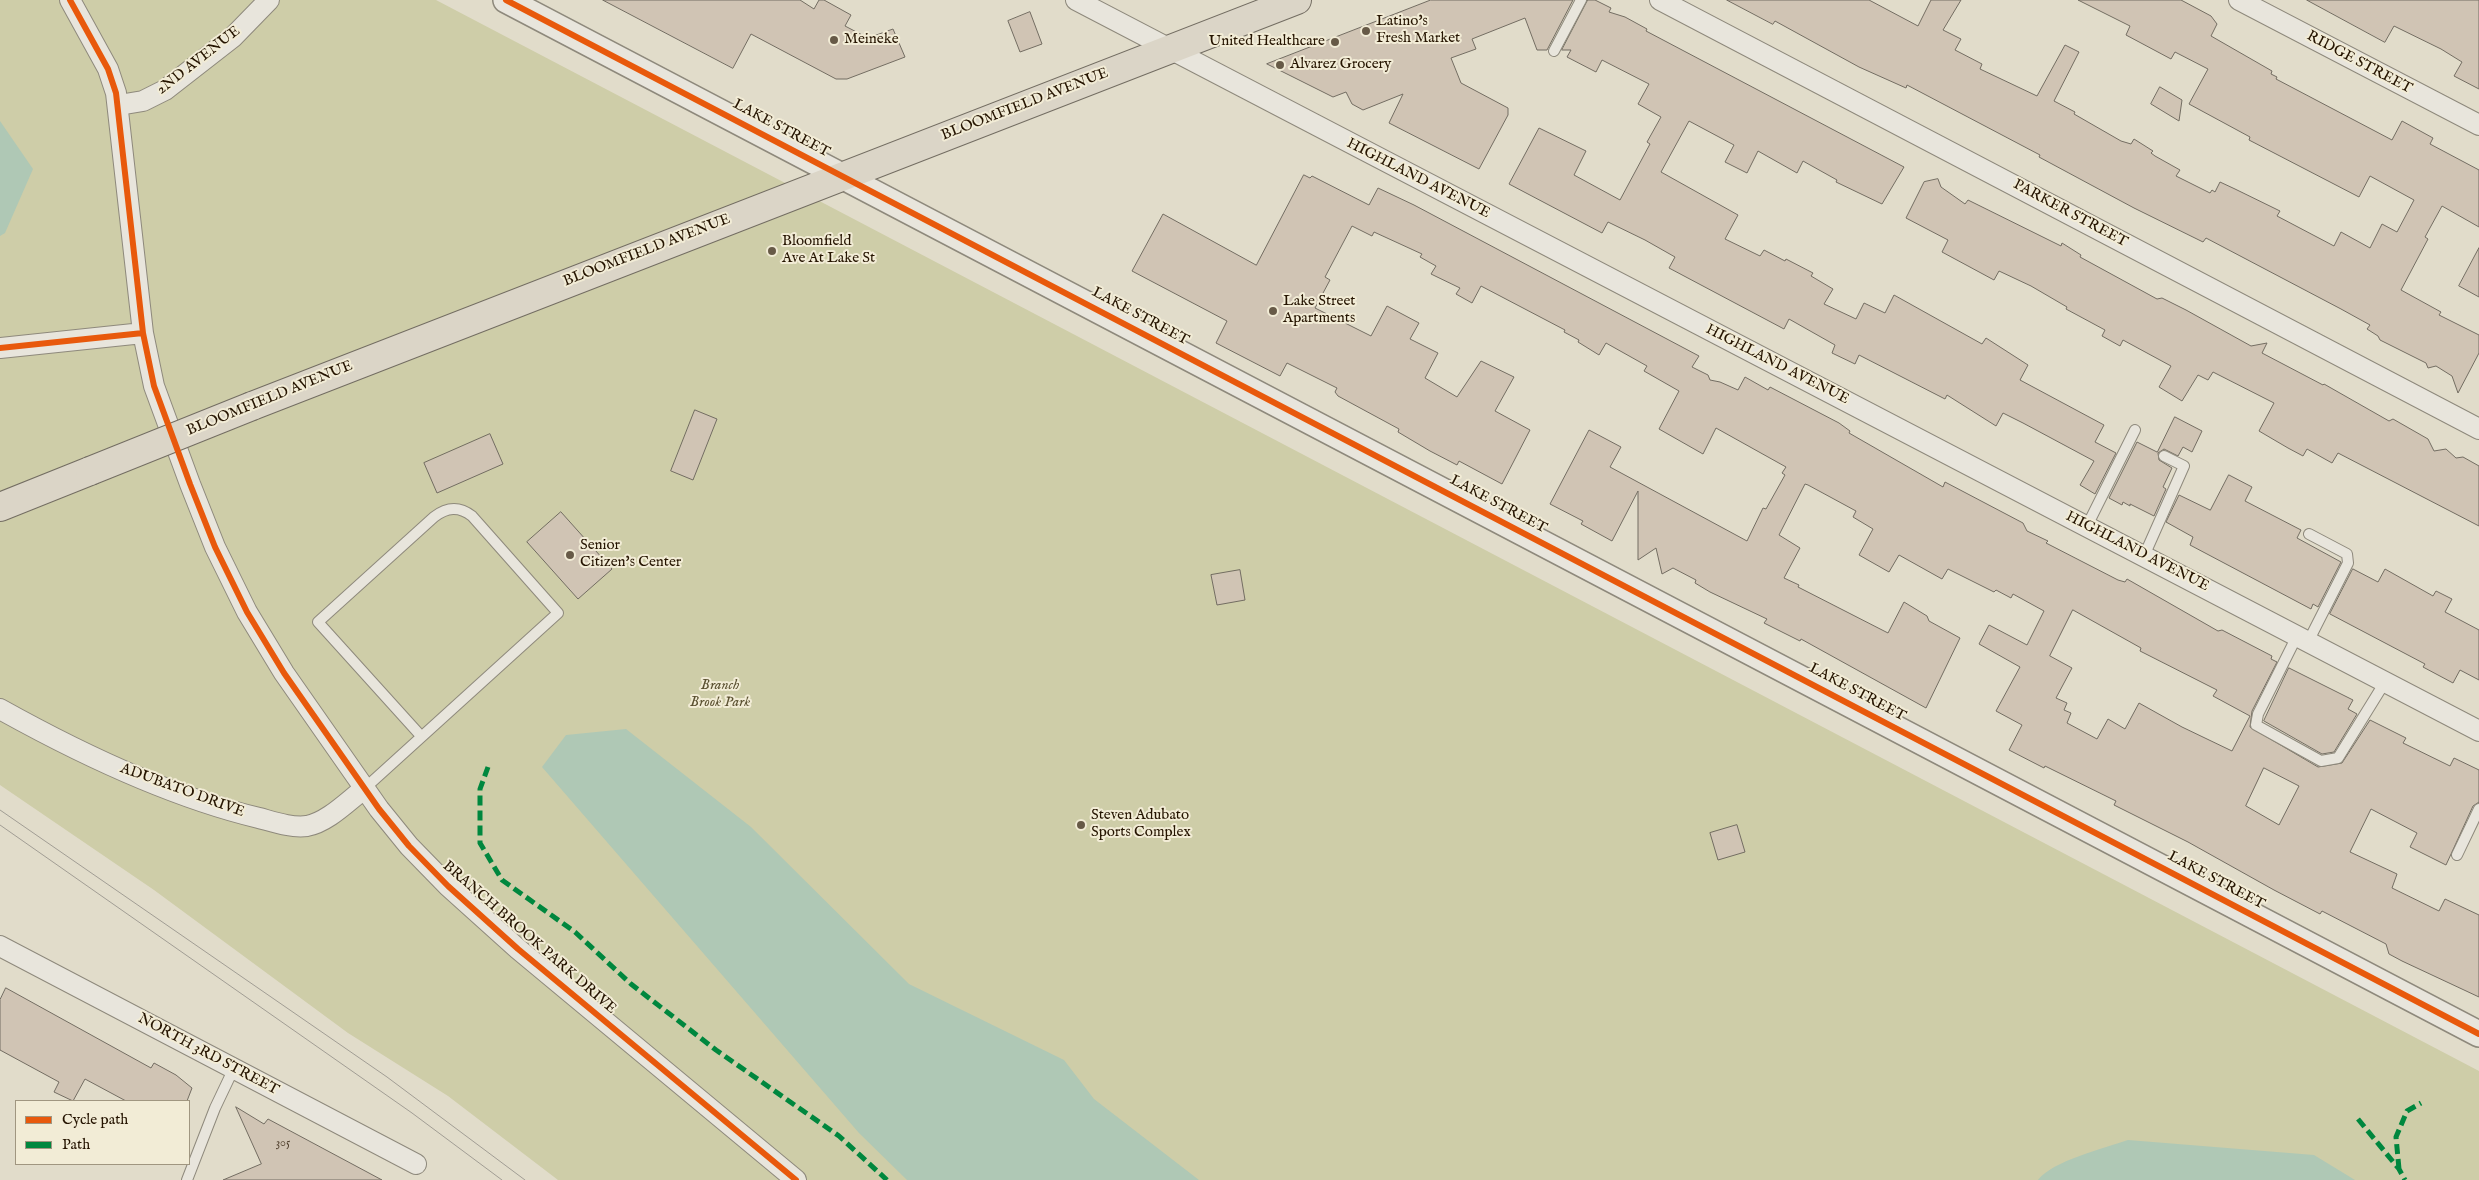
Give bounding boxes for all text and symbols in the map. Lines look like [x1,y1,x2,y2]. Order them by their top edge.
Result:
place label: Latino's Fresh Market [1376,13,1460,48]
street label: 2ND AVENUE [154,23,244,99]
marker: Latino's Fresh Market [1360,25,1372,37]
street label: RIDGE STREET [2303,28,2415,98]
place label: Meineke [844,31,899,49]
place label: United Healthcare [1209,33,1325,51]
marker: Meineke [828,34,840,46]
marker: United Healthcare [1329,36,1341,48]
place label: Alvarez Grocery [1290,56,1391,74]
marker: Alvarez Grocery [1274,59,1286,71]
street label: BLOOMFIELD AVENUE [939,65,1111,145]
street label: LAKE STREET [730,96,832,162]
street label: HIGHLAND AVENUE [1343,135,1493,223]
street label: PARKER STREET [2010,176,2130,252]
street label: BLOOMFIELD AVENUE [561,211,733,291]
place label: Bloomfield Ave At Lake St [782,233,875,268]
marker: Bloomfield Ave At Lake St [766,245,778,257]
street label: LAKE STREET [1089,284,1191,350]
place label: Lake Street Apartments [1283,293,1355,328]
marker: Lake Street Apartments [1267,305,1279,317]
street label: HIGHLAND AVENUE [1702,321,1852,409]
street label: BLOOMFIELD AVENUE [184,357,356,441]
street label: LAKE STREET [1447,472,1549,538]
street label: HIGHLAND AVENUE [2062,508,2212,596]
place label: Senior Citizen's Center [580,537,681,572]
marker: Senior Citizen's Center [564,549,576,561]
street label: LAKE STREET [1806,660,1908,726]
park label: Branch Brook Park [690,677,750,712]
street label: ADUBATO DRIVE [117,760,247,822]
place label: Steven Adubato Sports Complex [1091,807,1191,842]
marker: Steven Adubato Sports Complex [1075,819,1087,831]
street label: LAKE STREET [2165,848,2267,914]
street label: BRANCH BROOK PARK DRIVE [438,858,620,1018]
street label: NORTH 3RD STREET [134,1010,282,1100]
legend [15,1100,190,1165]
text: Cycle path [62,1110,128,1129]
text: Path [62,1135,90,1154]
house number: 305 [276,1137,290,1151]

